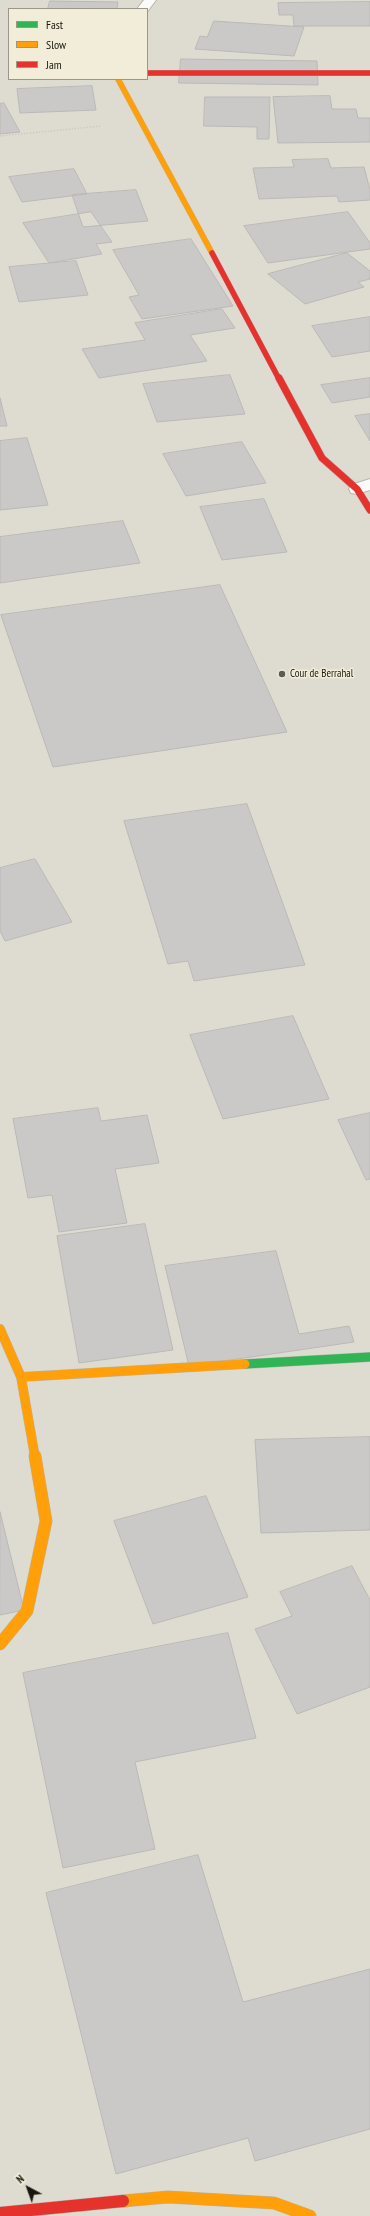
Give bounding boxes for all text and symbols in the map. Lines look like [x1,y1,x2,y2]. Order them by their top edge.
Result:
legend [8,8,148,80]
text: Fast [46,17,63,32]
text: Slow [46,37,66,52]
text: Jam [46,57,62,72]
place label: Cour de Berrahal [290,667,353,681]
marker: Cour de Berrahal [277,669,287,679]
north arrow [8,2168,48,2208]
text: N [13,2172,27,2186]

